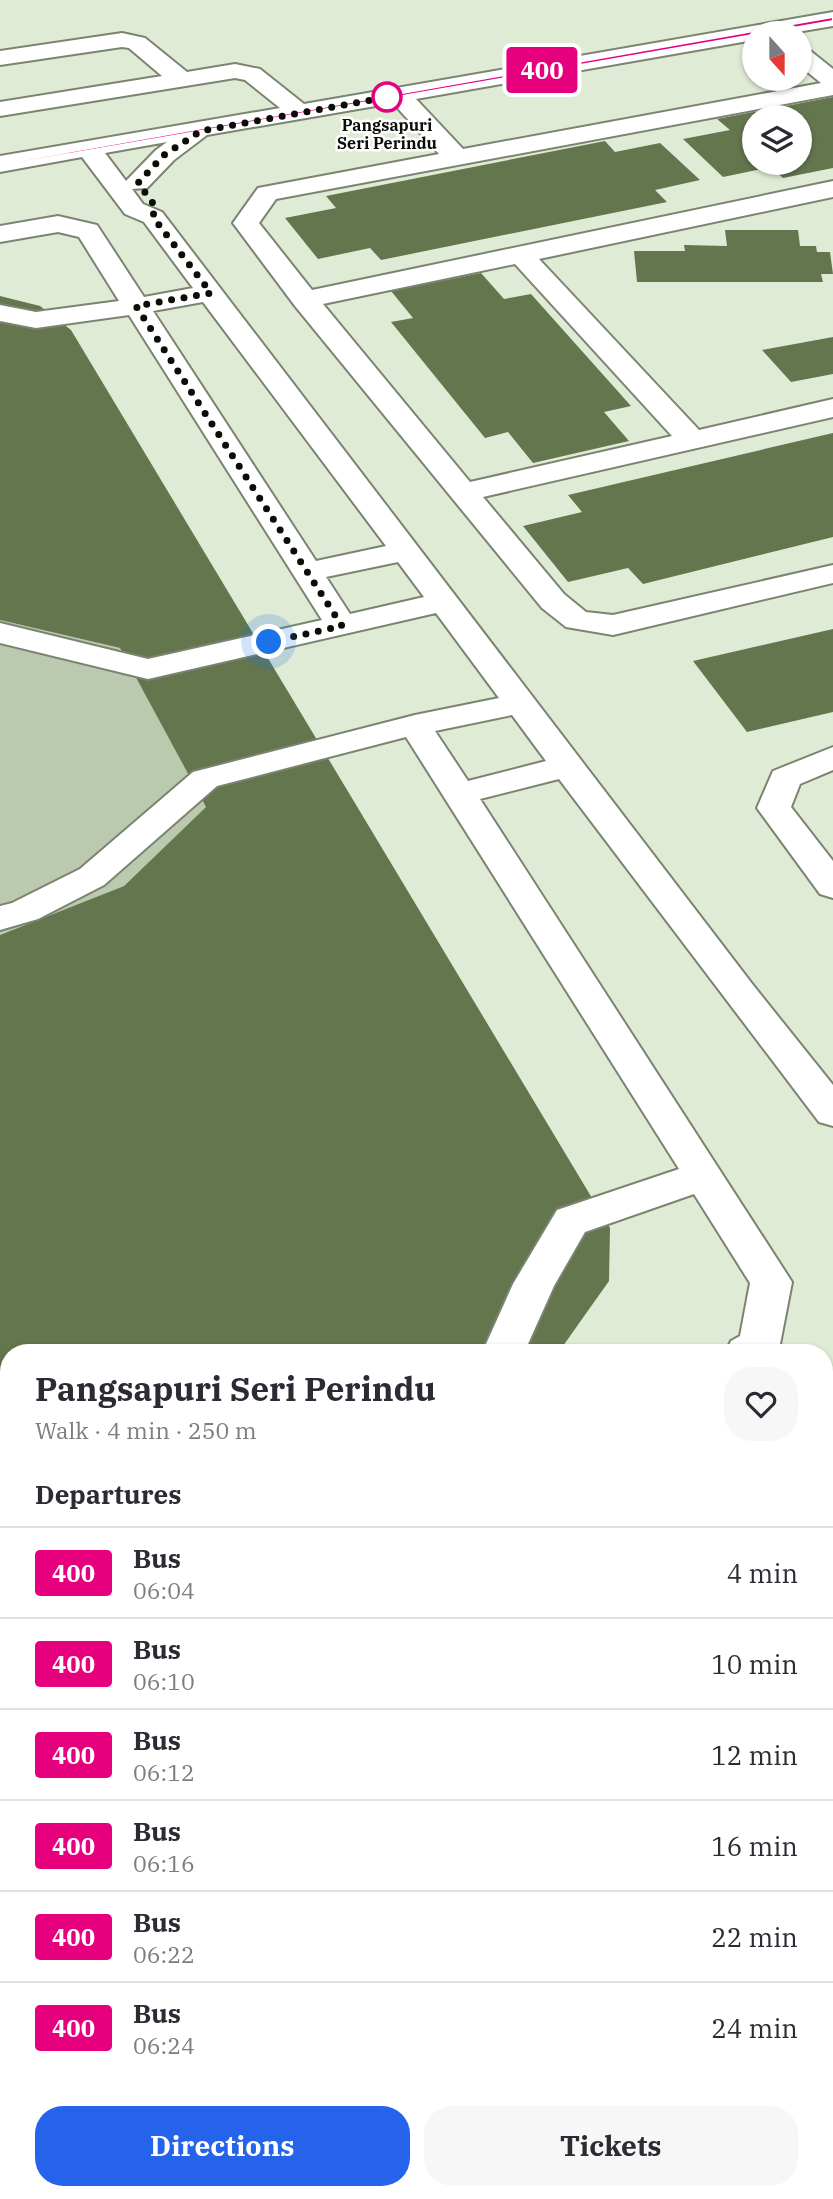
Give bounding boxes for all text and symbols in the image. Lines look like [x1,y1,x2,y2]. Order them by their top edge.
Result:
north arrow [742,21,812,91]
map controls [742,21,812,175]
line badge: 400 [502,47,582,93]
text: 400 [520,54,564,86]
marker: Pangsapuri Seri Perindu [372,82,402,112]
button: layers [742,105,812,175]
place label: Pangsapuri Seri Perindu [337,115,437,153]
your location [251,624,286,659]
text: Pangsapuri Seri Perindu [35,1367,436,1410]
button: heart [724,1367,798,1441]
text: Walk · 4 min · 250 m [35,1415,257,1445]
text: Departures [35,1477,181,1511]
text: Bus [133,1541,181,1575]
text: 4 min [727,1556,798,1590]
text: 400 [52,1557,95,1589]
text: 06:04 [133,1575,195,1605]
text: Bus [133,1632,181,1666]
text: 10 min [711,1647,798,1681]
text: 400 [52,1648,95,1680]
text: 06:10 [133,1666,195,1696]
text: Bus [133,1723,181,1757]
text: 12 min [711,1738,798,1772]
text: 400 [52,1739,95,1771]
text: 06:12 [133,1757,195,1787]
text: Bus [133,1814,181,1848]
text: 16 min [711,1829,798,1863]
text: 400 [52,1830,95,1862]
text: 06:16 [133,1848,195,1878]
text: Bus [133,1905,181,1939]
text: 22 min [711,1920,798,1954]
text: 400 [52,1921,95,1953]
text: 06:22 [133,1939,195,1969]
text: Bus [133,1996,181,2030]
text: 24 min [711,2011,798,2045]
text: 400 [52,2012,95,2044]
text: 06:24 [133,2030,195,2060]
button: Directions [35,2106,410,2186]
button: Tickets [424,2106,798,2186]

